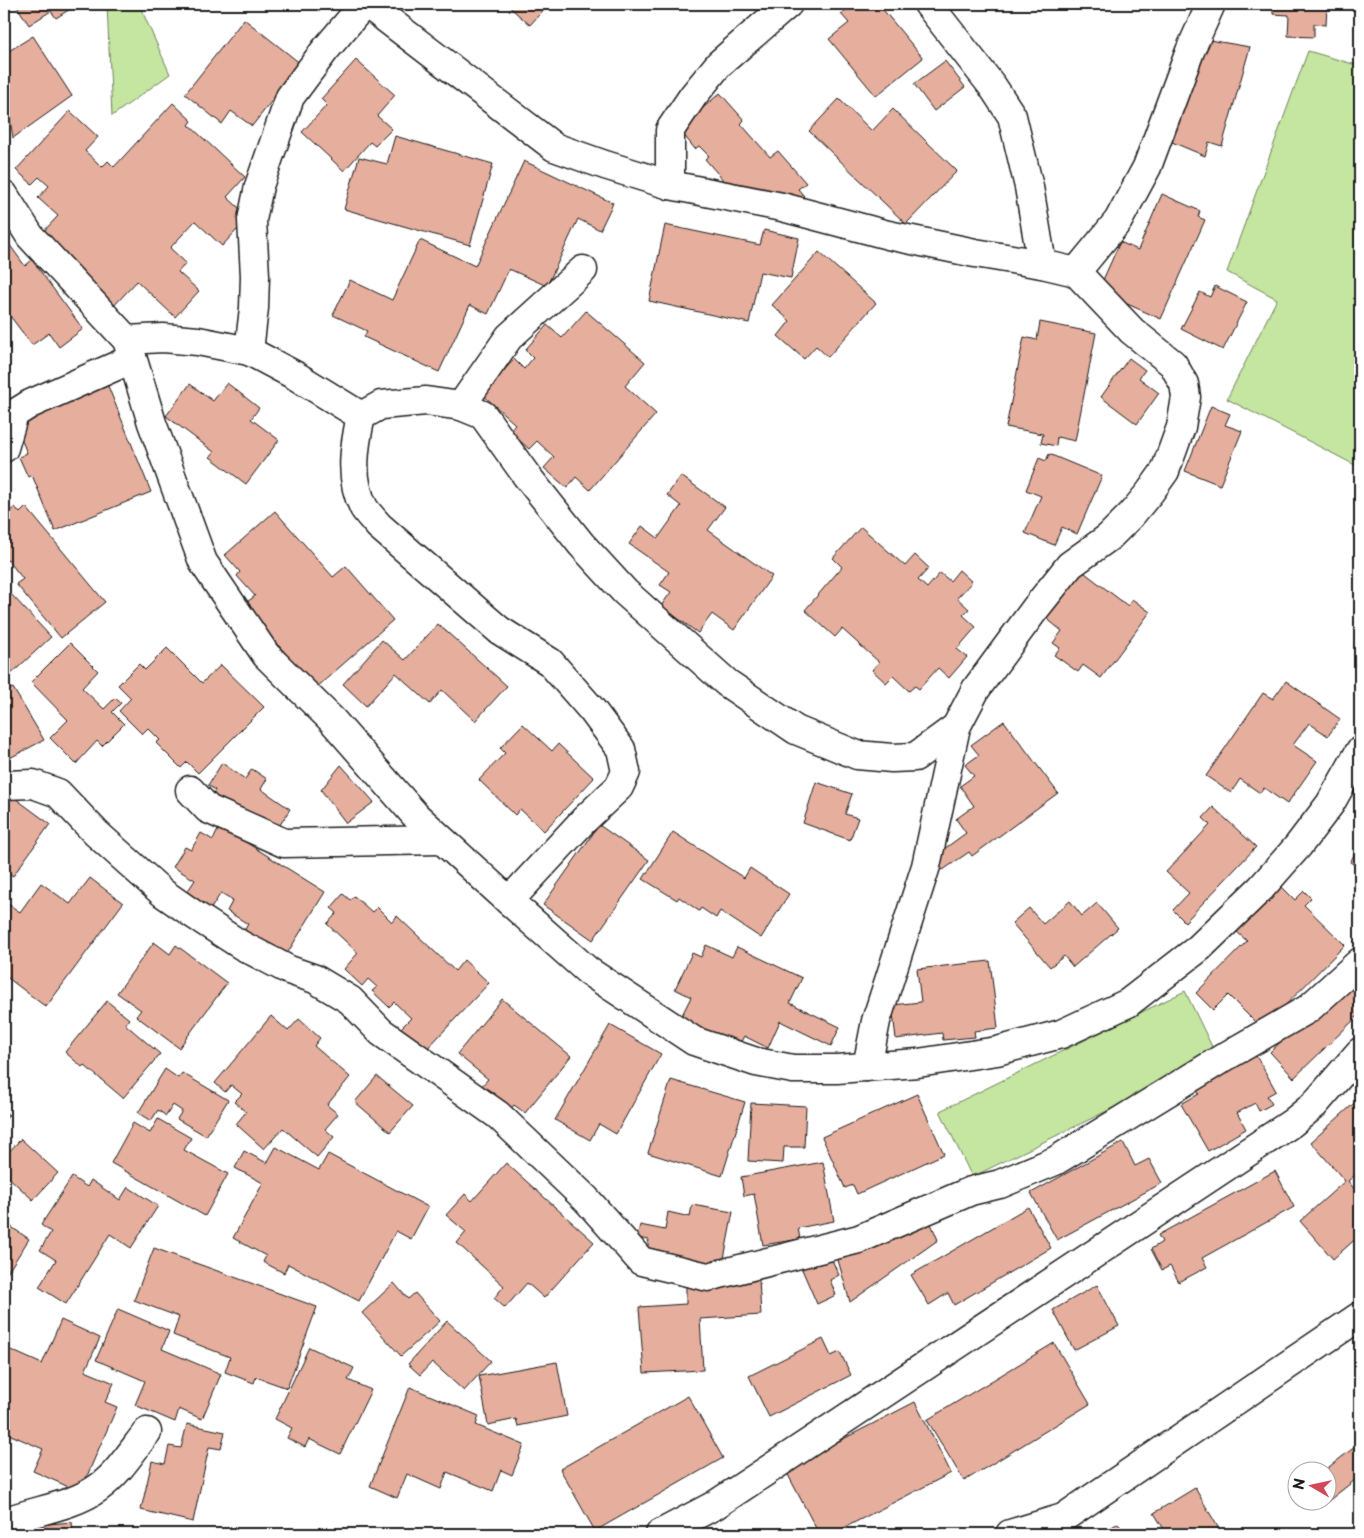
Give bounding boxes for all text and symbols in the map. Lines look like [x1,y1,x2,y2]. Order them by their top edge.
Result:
north arrow [1286,1460,1336,1510]
text: N [1287,1477,1310,1491]

